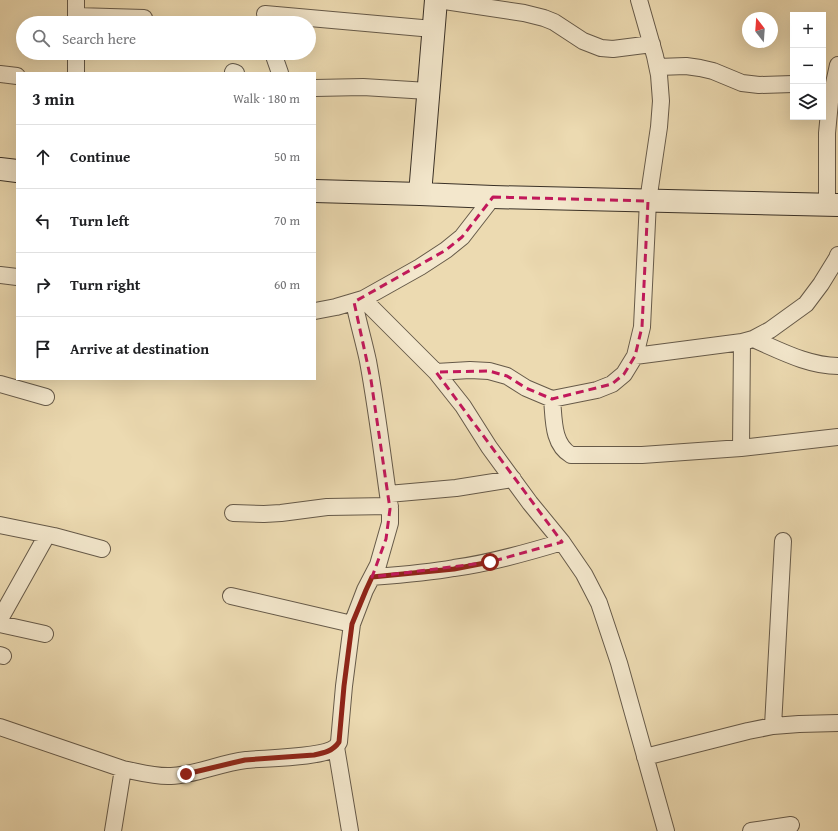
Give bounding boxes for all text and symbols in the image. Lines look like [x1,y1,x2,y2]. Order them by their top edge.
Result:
north arrow [742,12,778,48]
map controls [790,12,826,120]
button: + [790,12,826,48]
search box [16,16,316,60]
icon: search [30,27,52,49]
text: Search here [62,28,136,49]
button: − [790,48,826,84]
button: layers [790,84,826,120]
text: 3 min [32,86,74,111]
text: Walk · 180 m [233,89,300,108]
icon: ahead [32,146,54,168]
text: Continue [70,146,131,167]
text: 50 m [274,147,300,166]
icon: left [32,210,54,232]
text: Turn left [70,210,129,231]
text: 70 m [274,211,300,230]
icon: right [32,274,54,296]
text: Turn right [70,274,141,295]
text: 60 m [274,275,300,294]
icon: arrive [32,338,54,360]
text: Arrive at destination [70,338,209,359]
route start [481,553,499,571]
route end [177,765,195,783]

